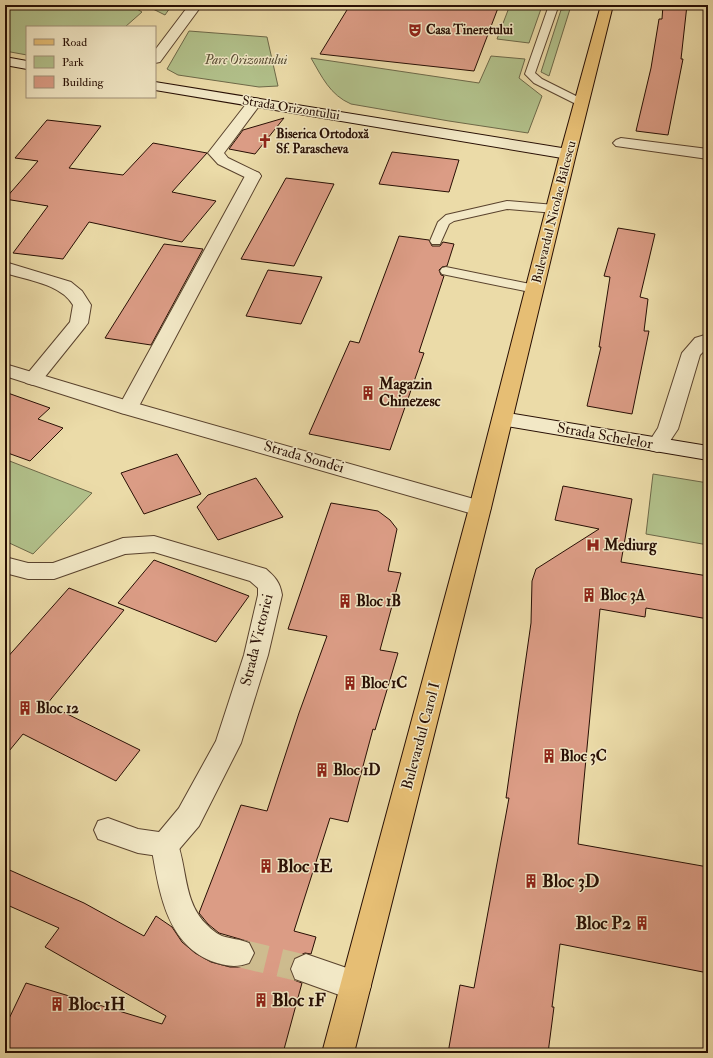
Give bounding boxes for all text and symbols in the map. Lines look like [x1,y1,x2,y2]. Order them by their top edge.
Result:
theatre icon: Casa Tineretului [407,22,423,38]
place label: Casa Tineretului [426,22,514,38]
legend [26,26,156,98]
text: Road [62,35,87,50]
park label: Parc Orizontului [204,52,288,68]
text: Park [62,55,84,70]
text: Building [62,75,105,90]
street label: Strada Orizontului [241,92,341,124]
place label: Biserica Ortodoxă Sf. Parascheva [276,126,370,157]
church icon: Biserica Ortodoxă Sf. Parascheva [257,133,273,149]
street label: Bulevardul Nicolae Bălcescu [529,139,580,285]
place label: Magazin Chinezesc [378,375,442,411]
building icon: Magazin Chinezesc [360,385,376,401]
street label: Strada Schelelor [556,418,655,454]
street label: Strada Sondei [262,436,346,478]
place label: Mediurg [603,536,657,556]
hospital icon: Mediurg [585,537,601,553]
place label: Bloc 3A [600,586,646,605]
building icon: Bloc 3A [581,587,597,603]
street label: Strada Victoriei [236,592,278,688]
place label: Bloc 1B [356,592,401,611]
building icon: Bloc 1B [337,593,353,609]
place label: Bloc 1C [361,674,407,693]
building icon: Bloc 1C [342,675,358,691]
street label: Bulevardul Carol I [397,680,445,792]
place label: Bloc 12 [36,699,79,718]
building icon: Bloc 12 [17,700,33,716]
place label: Bloc 3C [560,747,607,766]
building icon: Bloc 3C [541,748,557,764]
place label: Bloc 1D [333,761,381,780]
building icon: Bloc 1D [314,762,330,778]
place label: Bloc 1E [277,855,332,878]
building icon: Bloc 1E [258,858,274,874]
place label: Bloc 3D [542,870,600,893]
building icon: Bloc 3D [523,873,539,889]
place label: Bloc P2 [575,912,631,935]
building icon: Bloc P2 [634,915,650,931]
place label: Bloc 1F [272,989,326,1012]
building icon: Bloc 1F [253,992,269,1008]
place label: Bloc 1H [68,993,125,1016]
building icon: Bloc 1H [49,996,65,1012]

